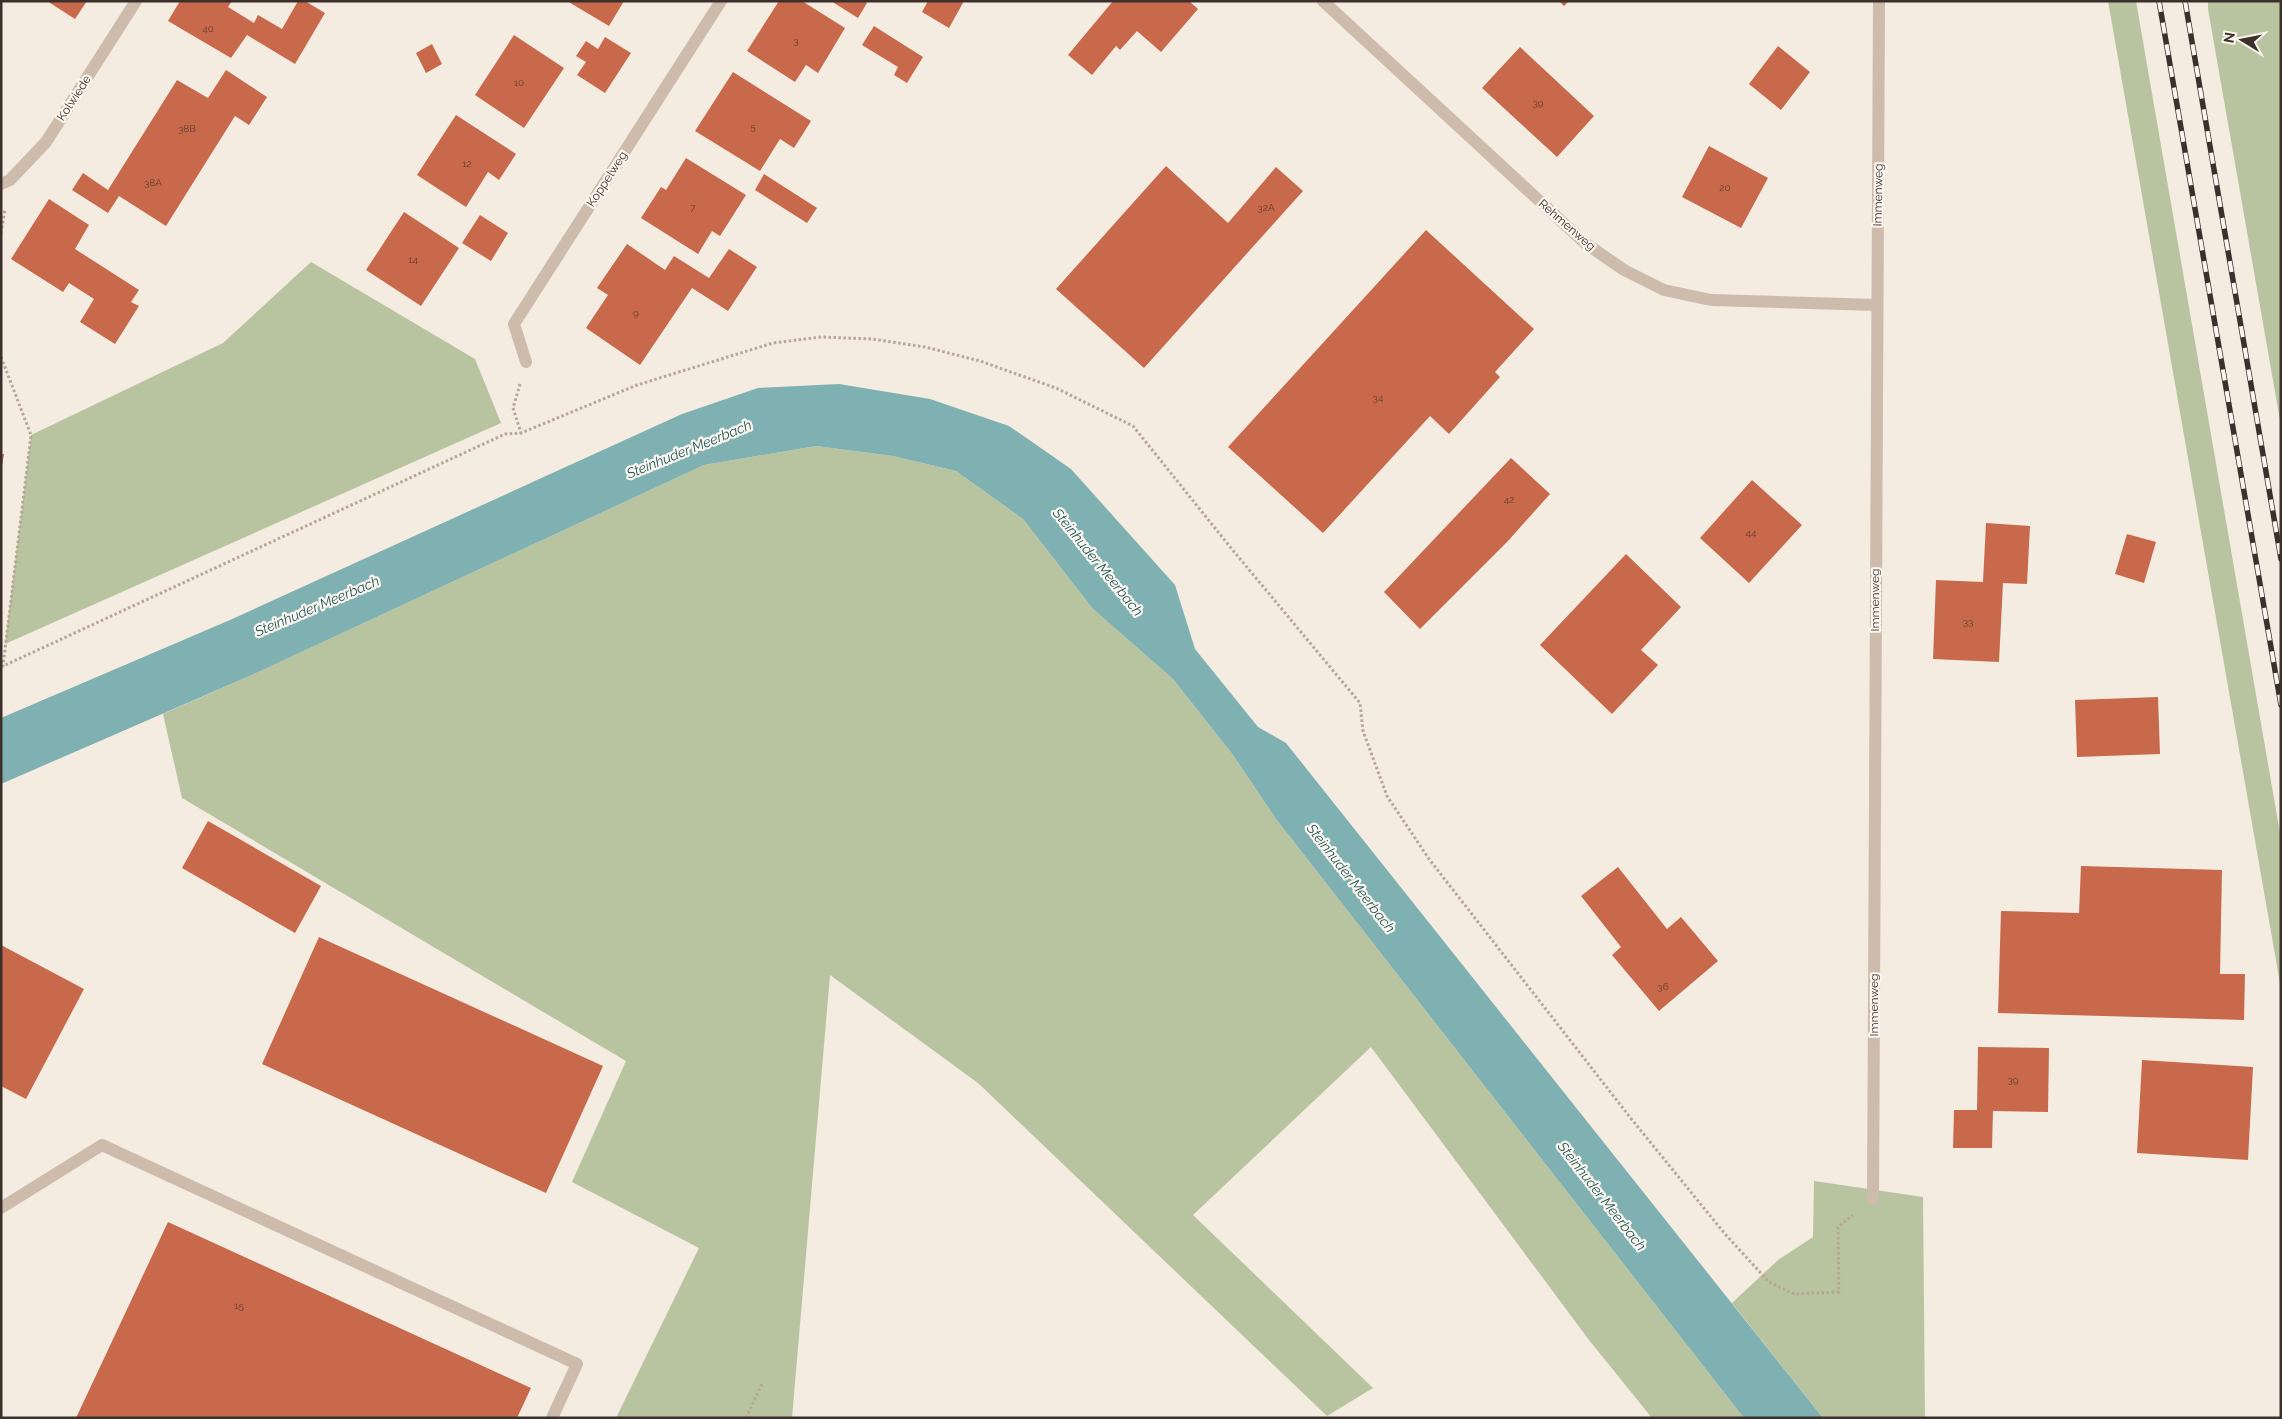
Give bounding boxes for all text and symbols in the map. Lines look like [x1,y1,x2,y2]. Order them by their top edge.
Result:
north arrow [2217,15,2267,65]
house number: 40 [202,23,214,34]
text: N [2220,31,2238,44]
house number: 3 [793,35,799,46]
street label: Kolwiede [54,73,94,123]
house number: 10 [514,77,524,88]
house number: 39 [1532,97,1544,108]
house number: 5 [750,121,756,132]
house number: 38B [178,123,196,134]
street label: Koppelweg [584,149,630,209]
house number: 12 [462,158,472,169]
street label: Immenweg [1870,163,1886,227]
house number: 38A [144,177,162,188]
house number: 20 [1719,182,1731,193]
street label: Rehmenweg [1536,197,1598,253]
house number: 7 [690,202,696,213]
house number: 32A [1257,202,1275,213]
house number: 14 [408,254,418,265]
house number: 9 [633,307,639,318]
house number: 34 [1373,392,1384,403]
water label: Steinhuder Meerbach [623,416,754,482]
house number: 42 [1504,494,1514,505]
water label: Steinhuder Meerbach [1049,504,1146,619]
house number: 44 [1746,527,1757,538]
street label: Immenweg [1868,569,1882,631]
water label: Steinhuder Meerbach [251,572,382,640]
house number: 33 [1963,616,1973,627]
water label: Steinhuder Meerbach [1303,820,1399,936]
street label: Immenweg [1867,974,1881,1036]
house number: 36 [1657,981,1669,992]
house number: 39 [2007,1074,2019,1085]
water label: Steinhuder Meerbach [1554,1138,1650,1254]
house number: 15 [234,1300,244,1311]

